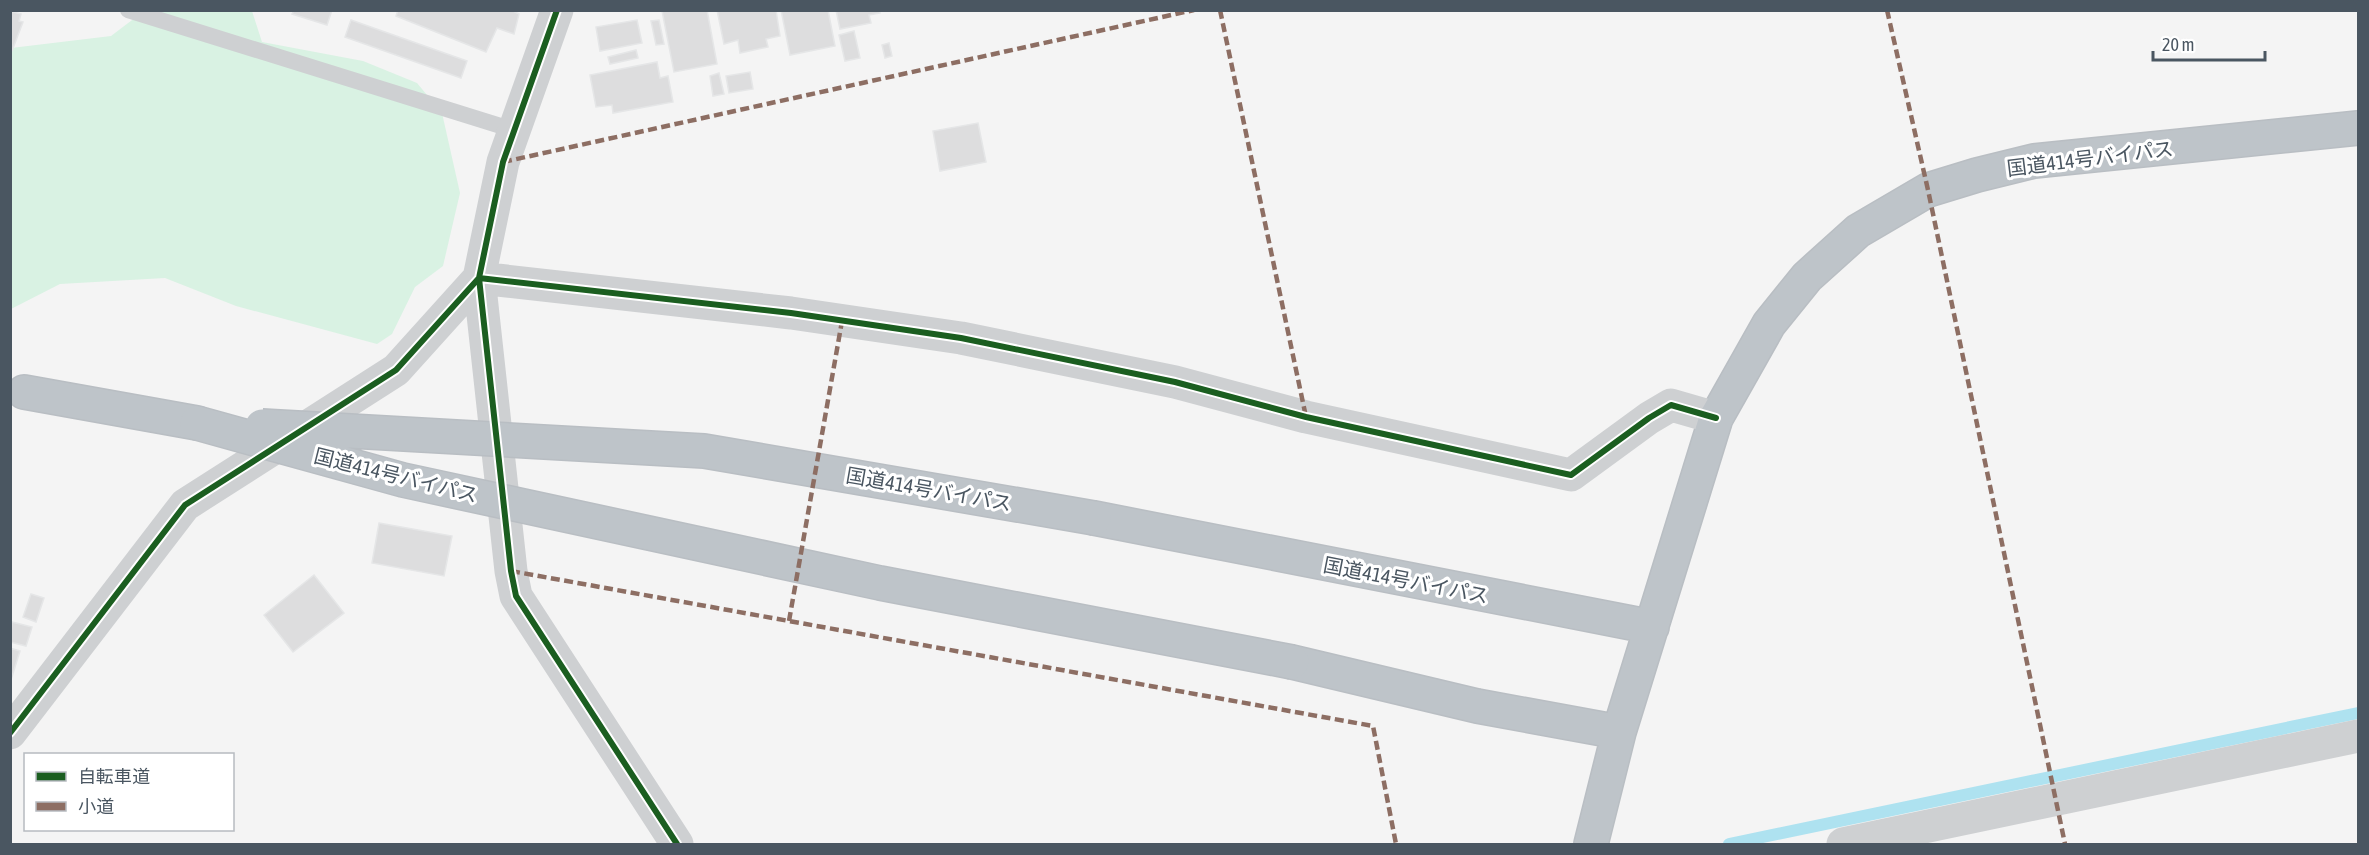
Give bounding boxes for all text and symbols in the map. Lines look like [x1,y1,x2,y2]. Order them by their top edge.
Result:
scale bar [2153,24,2266,62]
text: 20 m [2162,34,2194,55]
street label: 国道414号バイパス [2005,136,2175,180]
street label: 国道414号バイパス [312,444,480,506]
street label: 国道414号バイパス [844,463,1014,515]
street label: 国道414号バイパス [1321,553,1491,607]
legend [24,753,234,831]
text: 自転車道 [78,766,150,787]
text: 小道 [78,796,114,817]

